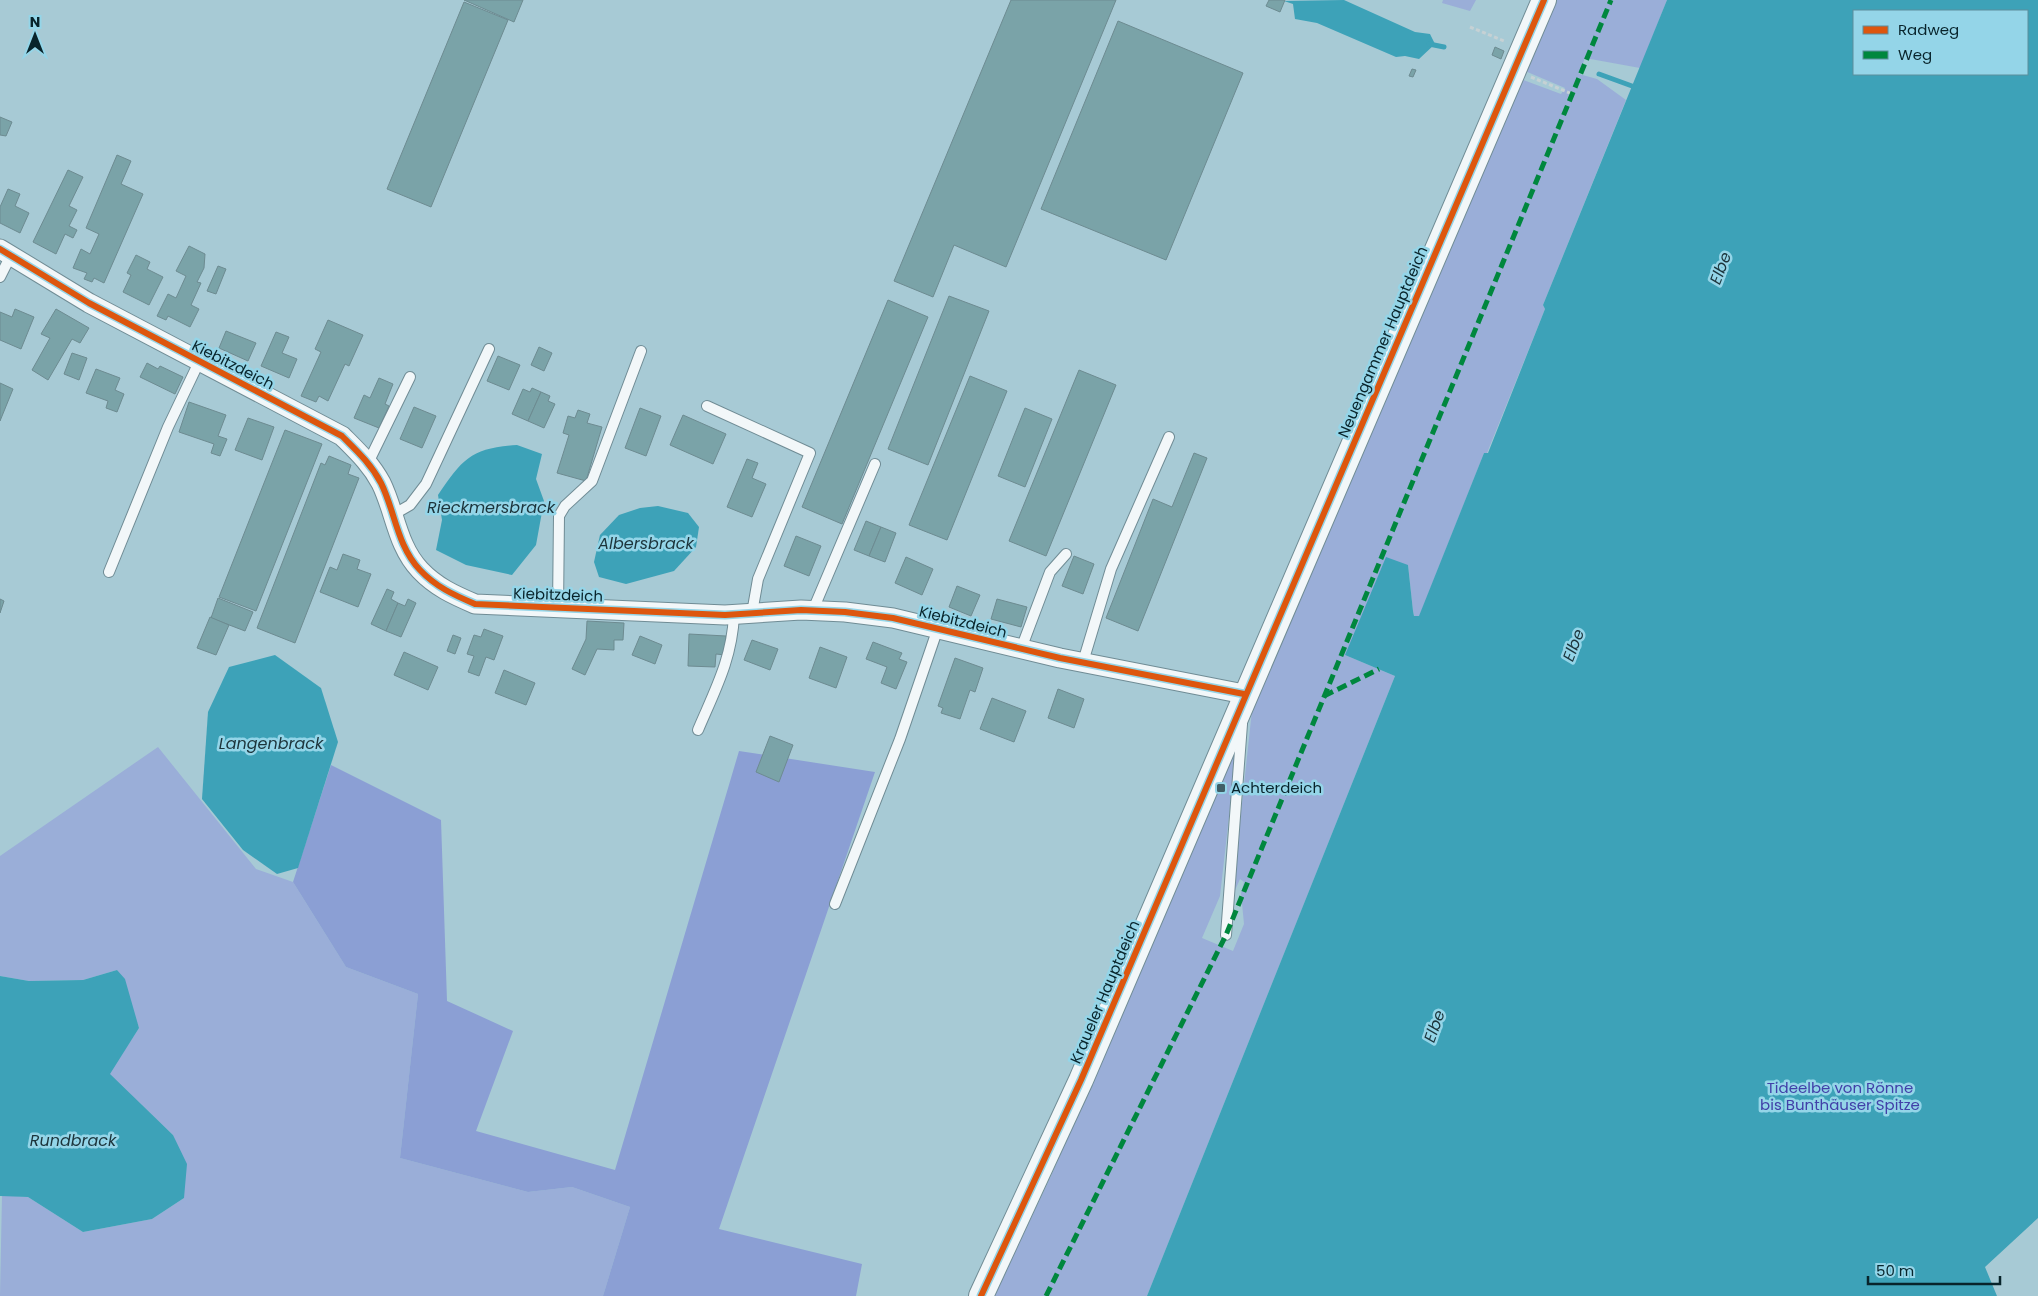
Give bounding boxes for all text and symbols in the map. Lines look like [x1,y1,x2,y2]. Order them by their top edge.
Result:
north arrow [10,10,60,60]
legend [1853,10,2028,75]
text: N [30,12,40,32]
text: Radweg [1898,19,1959,40]
text: Weg [1898,44,1932,65]
street label: Neuengammer Hauptdeich [1333,243,1432,441]
water label: Elbe [1704,249,1737,288]
street label: Kiebitzdeich [188,335,278,394]
water label: Rieckmersbrack [427,496,556,519]
water label: Albersbrack [597,532,694,555]
street label: Kiebitzdeich [513,582,603,607]
street label: Kiebitzdeich [917,600,1009,643]
water label: Elbe [1557,626,1590,665]
water label: Langenbrack [219,732,324,755]
place label: Achterdeich [1231,777,1322,798]
marker: Achterdeich [1215,782,1227,794]
street label: Kraueler Hauptdeich [1065,917,1144,1067]
water label: Elbe [1418,1007,1451,1046]
park label: Tideelbe von Rönne bis Bunthäuser Spitze [1760,1077,1920,1115]
water label: Rundbrack [30,1129,117,1152]
scale bar [1868,1254,2000,1286]
text: 50 m [1876,1260,1914,1281]

